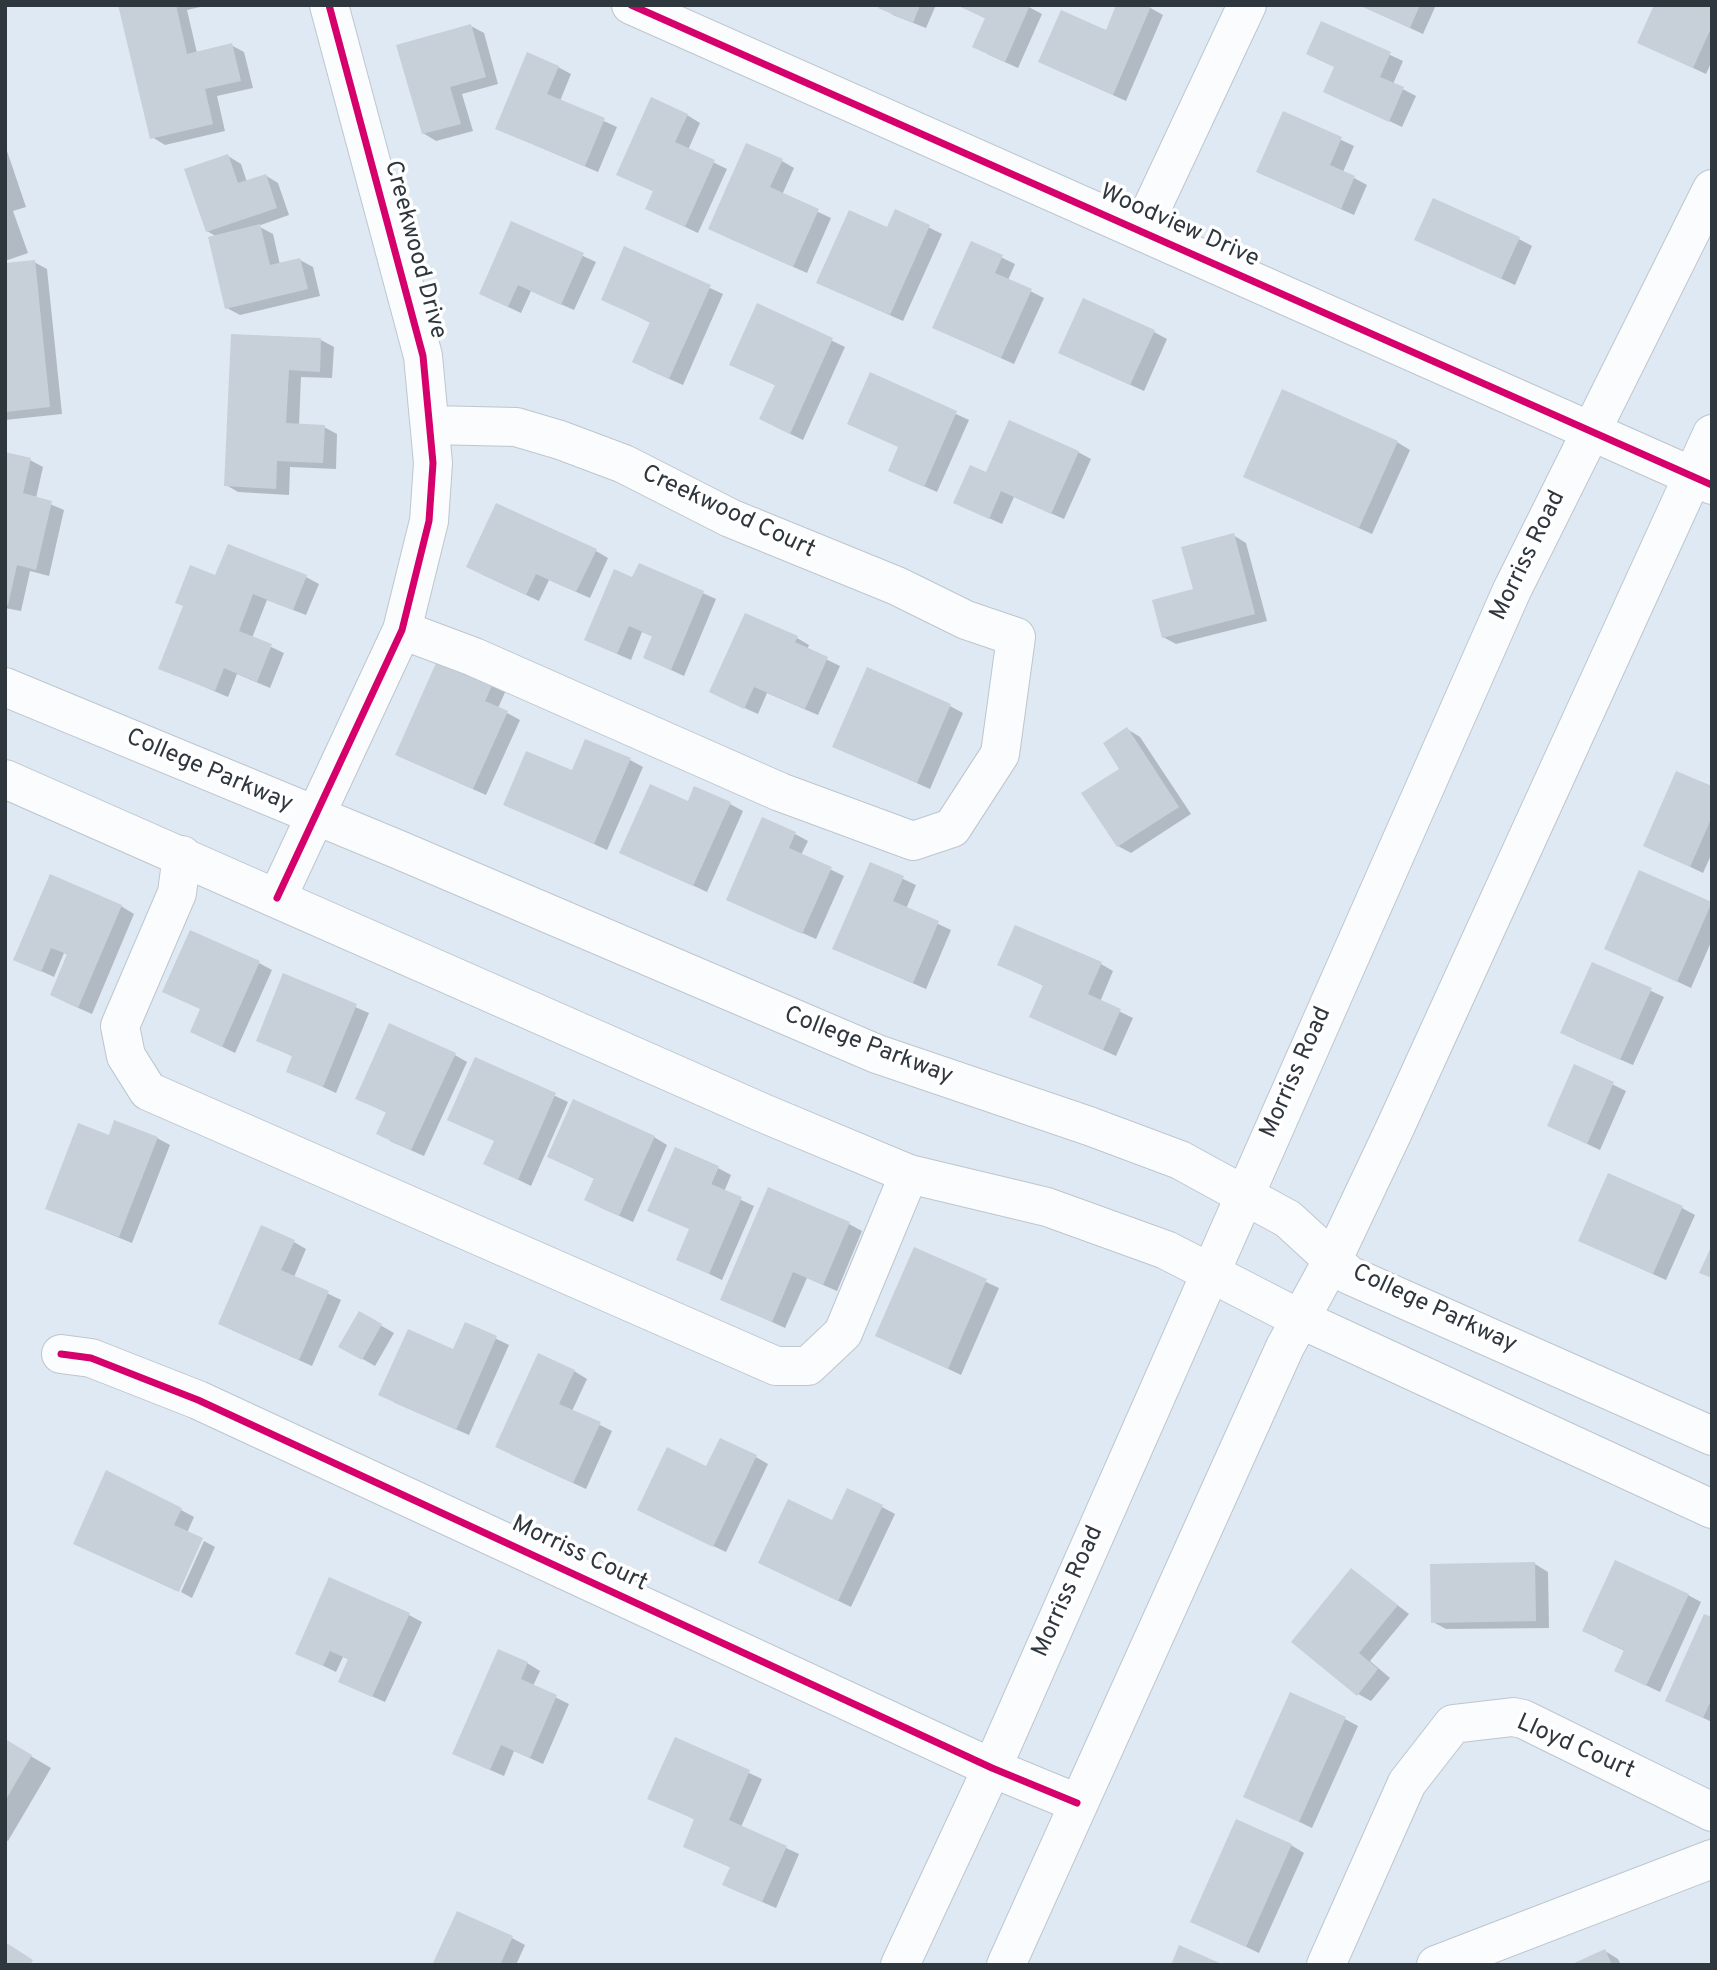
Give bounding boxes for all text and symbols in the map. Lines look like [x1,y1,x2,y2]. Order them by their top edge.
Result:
street label: Creekwood Drive [376,158,452,342]
street label: Woodview Drive [1095,179,1263,275]
street label: Creekwood Court [637,460,819,566]
street label: Morriss Road [1485,486,1573,626]
street label: College Parkway [121,724,297,820]
street label: College Parkway [780,1002,956,1092]
street label: Morriss Road [1255,1003,1339,1143]
street label: College Parkway [1347,1259,1521,1361]
street label: Morriss Court [506,1511,652,1599]
street label: Morriss Road [1027,1522,1111,1662]
street label: Lloyd Court [1512,1709,1638,1787]

